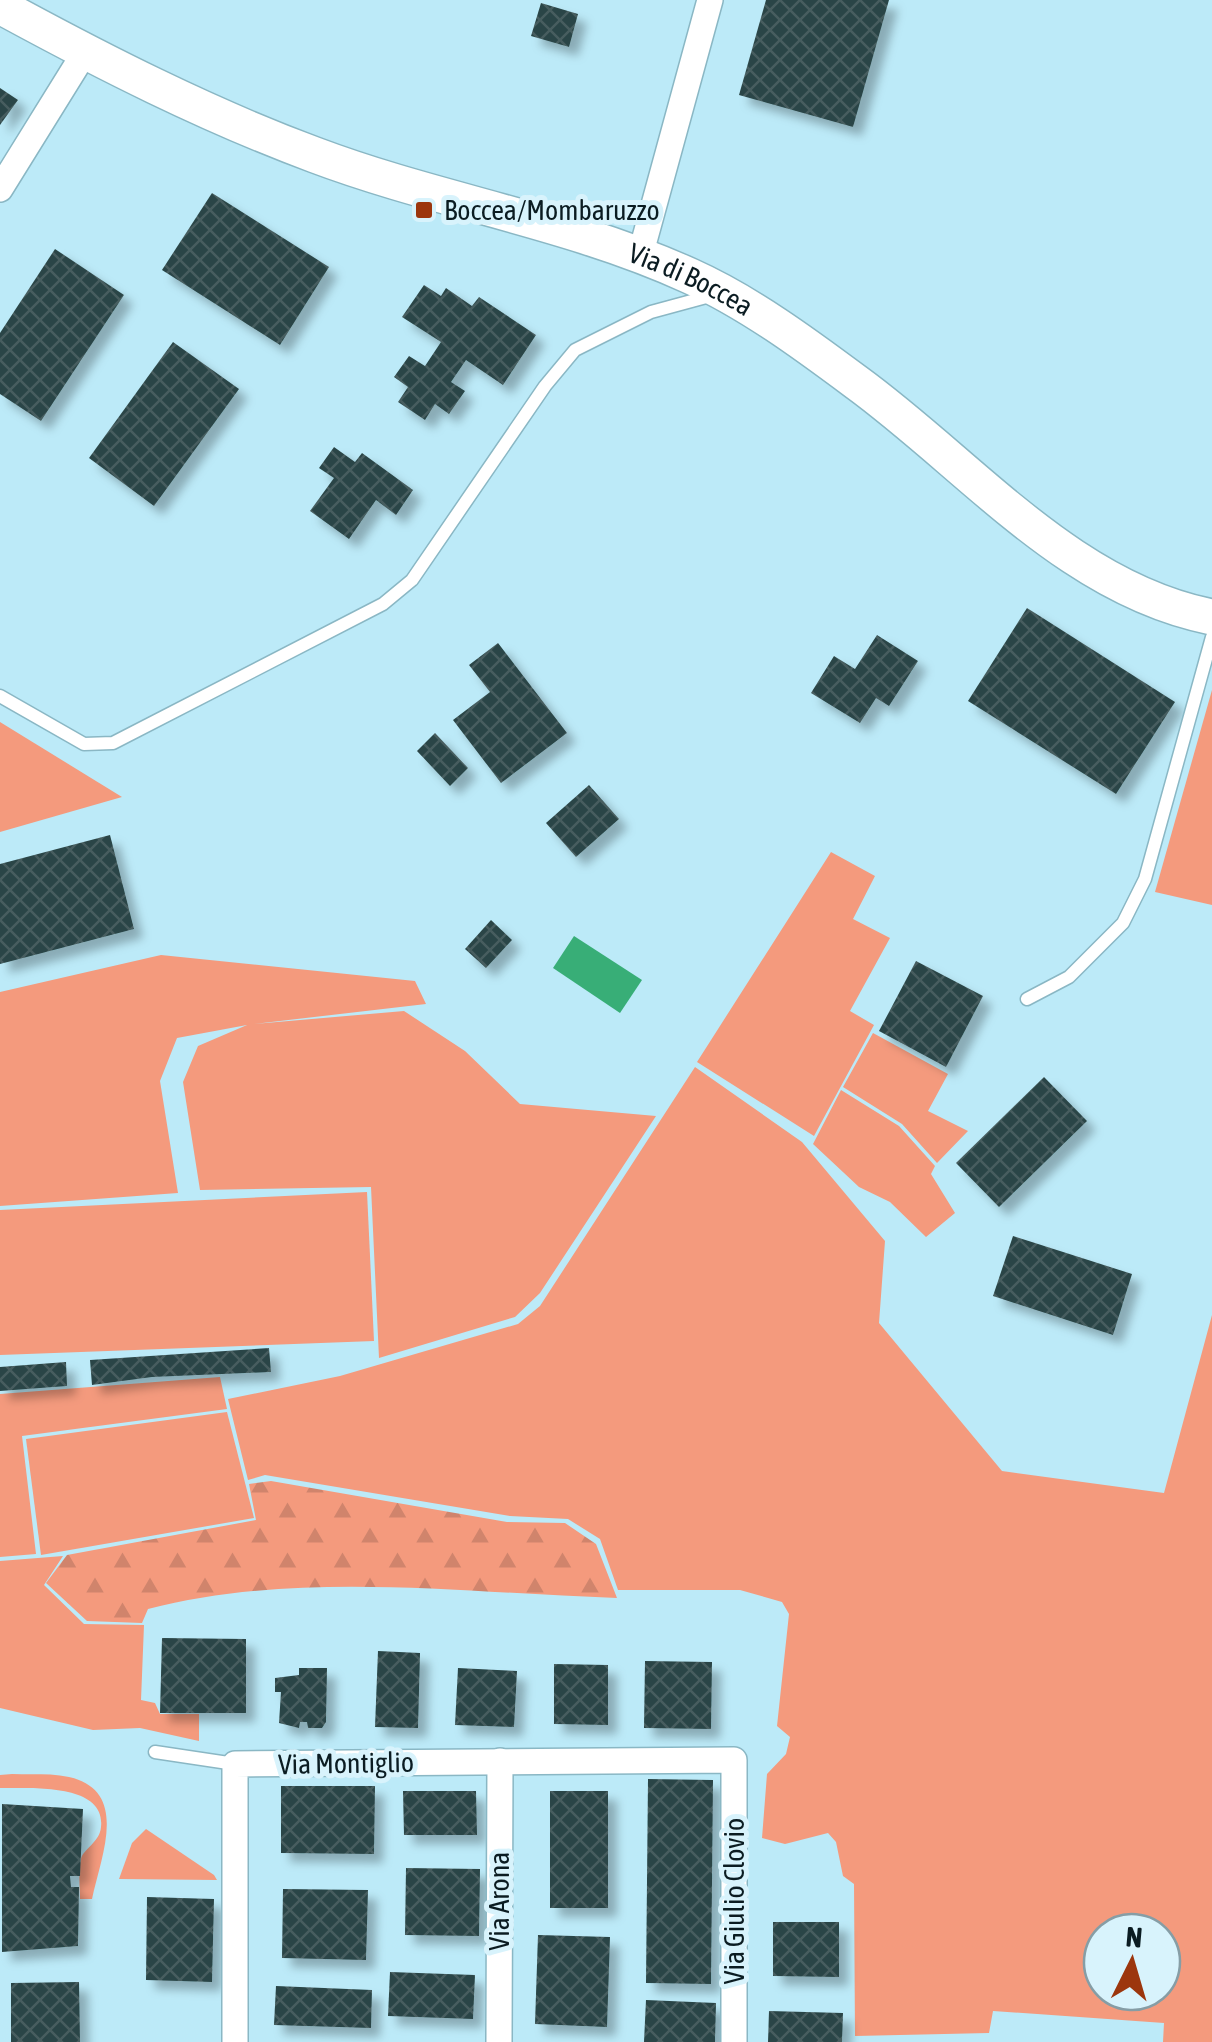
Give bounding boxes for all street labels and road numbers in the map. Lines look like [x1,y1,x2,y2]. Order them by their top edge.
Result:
street label: Via di Boccea [624,236,759,322]
street label: Via Montiglio [278,1746,414,1780]
street label: Via Giulio Clovio [718,1818,750,1984]
street label: Via Arona [483,1852,515,1950]

